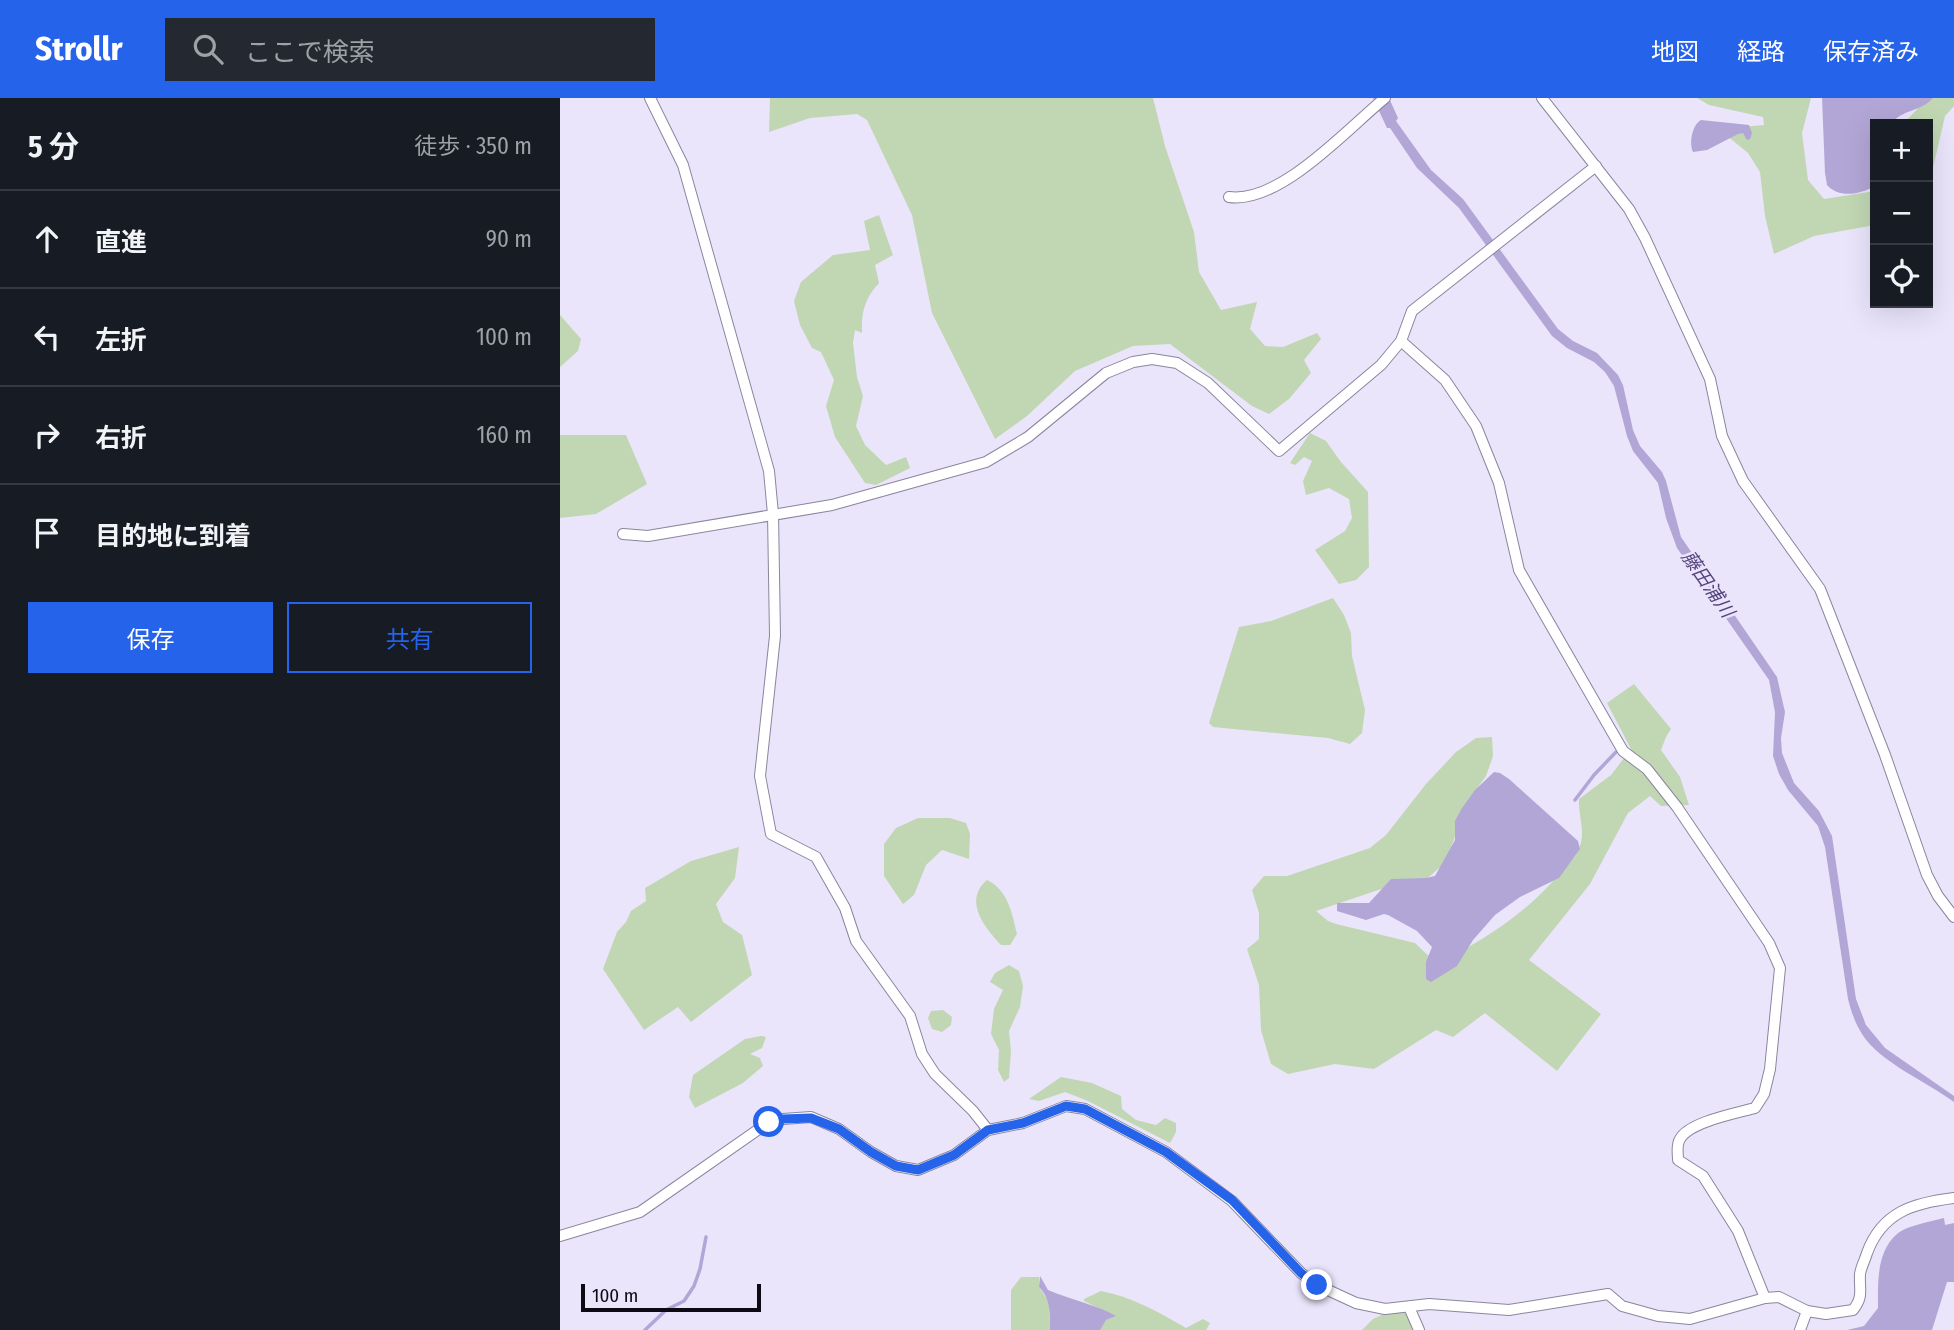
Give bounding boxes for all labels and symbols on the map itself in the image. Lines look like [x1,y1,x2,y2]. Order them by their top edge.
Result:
water label: 藤田浦川 [1677,546,1740,623]
route start [753,1106,784,1137]
route end [1301,1269,1332,1300]
scale bar [581,1281,761,1313]

